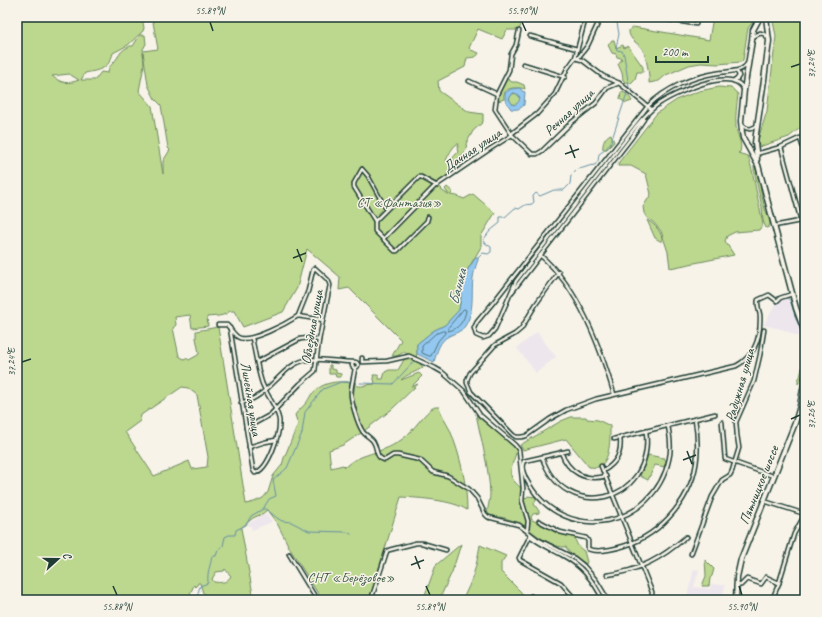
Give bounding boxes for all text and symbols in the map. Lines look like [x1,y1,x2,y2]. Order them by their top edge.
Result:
text: 55.89°N [196,4,226,17]
text: 55.90°N [508,4,538,17]
scale bar [656,38,708,64]
text: 200 m [662,44,689,60]
text: 37.24°E [805,48,818,78]
street label: Речная улица [541,84,598,139]
street label: Дачная улица [440,124,506,176]
park label: СТ «Фантазия» [357,194,441,211]
water label: Банька [444,265,472,307]
street label: Объездная улица [297,287,327,365]
text: 37.24°E [5,346,18,376]
street label: Радужная улица [721,346,759,423]
street label: Линейная улица [237,361,265,439]
text: 37.26°E [805,399,818,429]
street label: Пятницкое шоссе [736,442,783,527]
north arrow [38,539,78,579]
text: С [60,550,75,562]
park label: СНТ «Берёзовое» [307,569,395,586]
text: 55.88°N [103,600,133,613]
text: 55.89°N [416,600,446,613]
text: 55.90°N [728,600,758,613]

